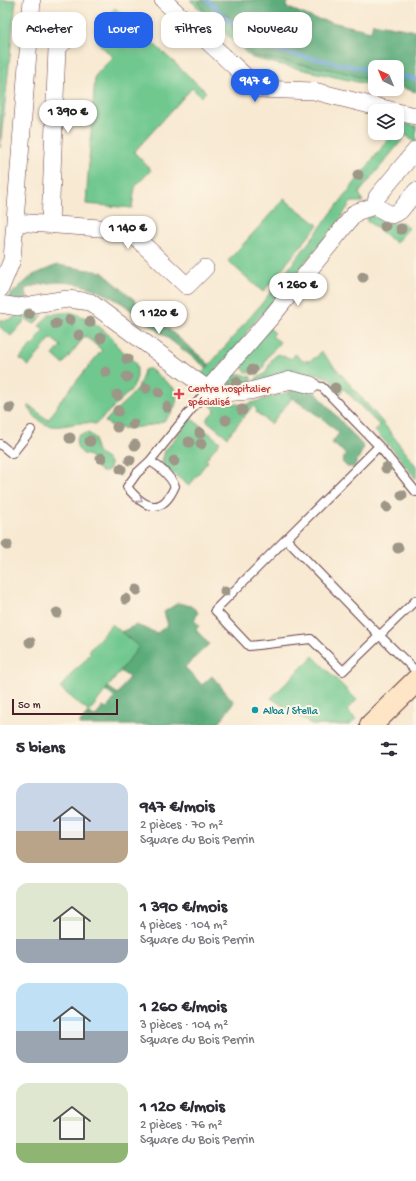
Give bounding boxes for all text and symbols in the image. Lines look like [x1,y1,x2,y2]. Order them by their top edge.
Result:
chip: Acheter [12,12,86,48]
chip: Louer [94,12,153,48]
chip: Filtres [161,12,225,48]
chip: Nouveau [233,12,312,48]
north arrow [368,60,404,96]
map controls [368,60,404,140]
pin: 947 € [227,69,283,103]
text: 947 € [240,74,270,89]
pin: 1 390 € [31,100,105,134]
button: layers [368,104,404,140]
text: 1 390 € [48,105,88,120]
pin: 1 140 € [91,216,165,250]
text: 1 140 € [109,221,147,236]
pin: 1 260 € [261,273,335,307]
text: 1 260 € [278,278,318,293]
pin: 1 120 € [122,301,196,335]
text: 1 120 € [140,306,178,321]
place label: Centre hospitalier spécialisé [188,384,271,409]
marker: Centre hospitalier spécialisé [173,388,185,400]
one-way arrow [136,495,143,502]
scale bar [12,697,118,716]
text: 50 m [18,700,40,712]
marker: Alba / Stella [250,705,260,715]
place label: Alba / Stella [263,706,319,718]
icon: filters [378,738,400,760]
text: 5 biens [16,739,65,759]
text: 947 €/mois [140,798,214,818]
icon: home [48,799,96,847]
text: 2 pièces · 70 m² [140,818,223,833]
text: Square du Bois Perrin [140,833,254,848]
text: 1 390 €/mois [140,898,227,918]
icon: home [48,899,96,947]
text: 4 pièces · 104 m² [140,918,228,933]
text: Square du Bois Perrin [140,933,254,948]
text: 1 260 €/mois [140,998,227,1018]
icon: home [48,999,96,1047]
text: 3 pièces · 104 m² [140,1018,228,1033]
text: Square du Bois Perrin [140,1033,254,1048]
text: 1 120 €/mois [140,1098,225,1118]
icon: home [48,1099,96,1147]
text: 2 pièces · 76 m² [140,1118,222,1133]
text: Square du Bois Perrin [140,1133,254,1148]

